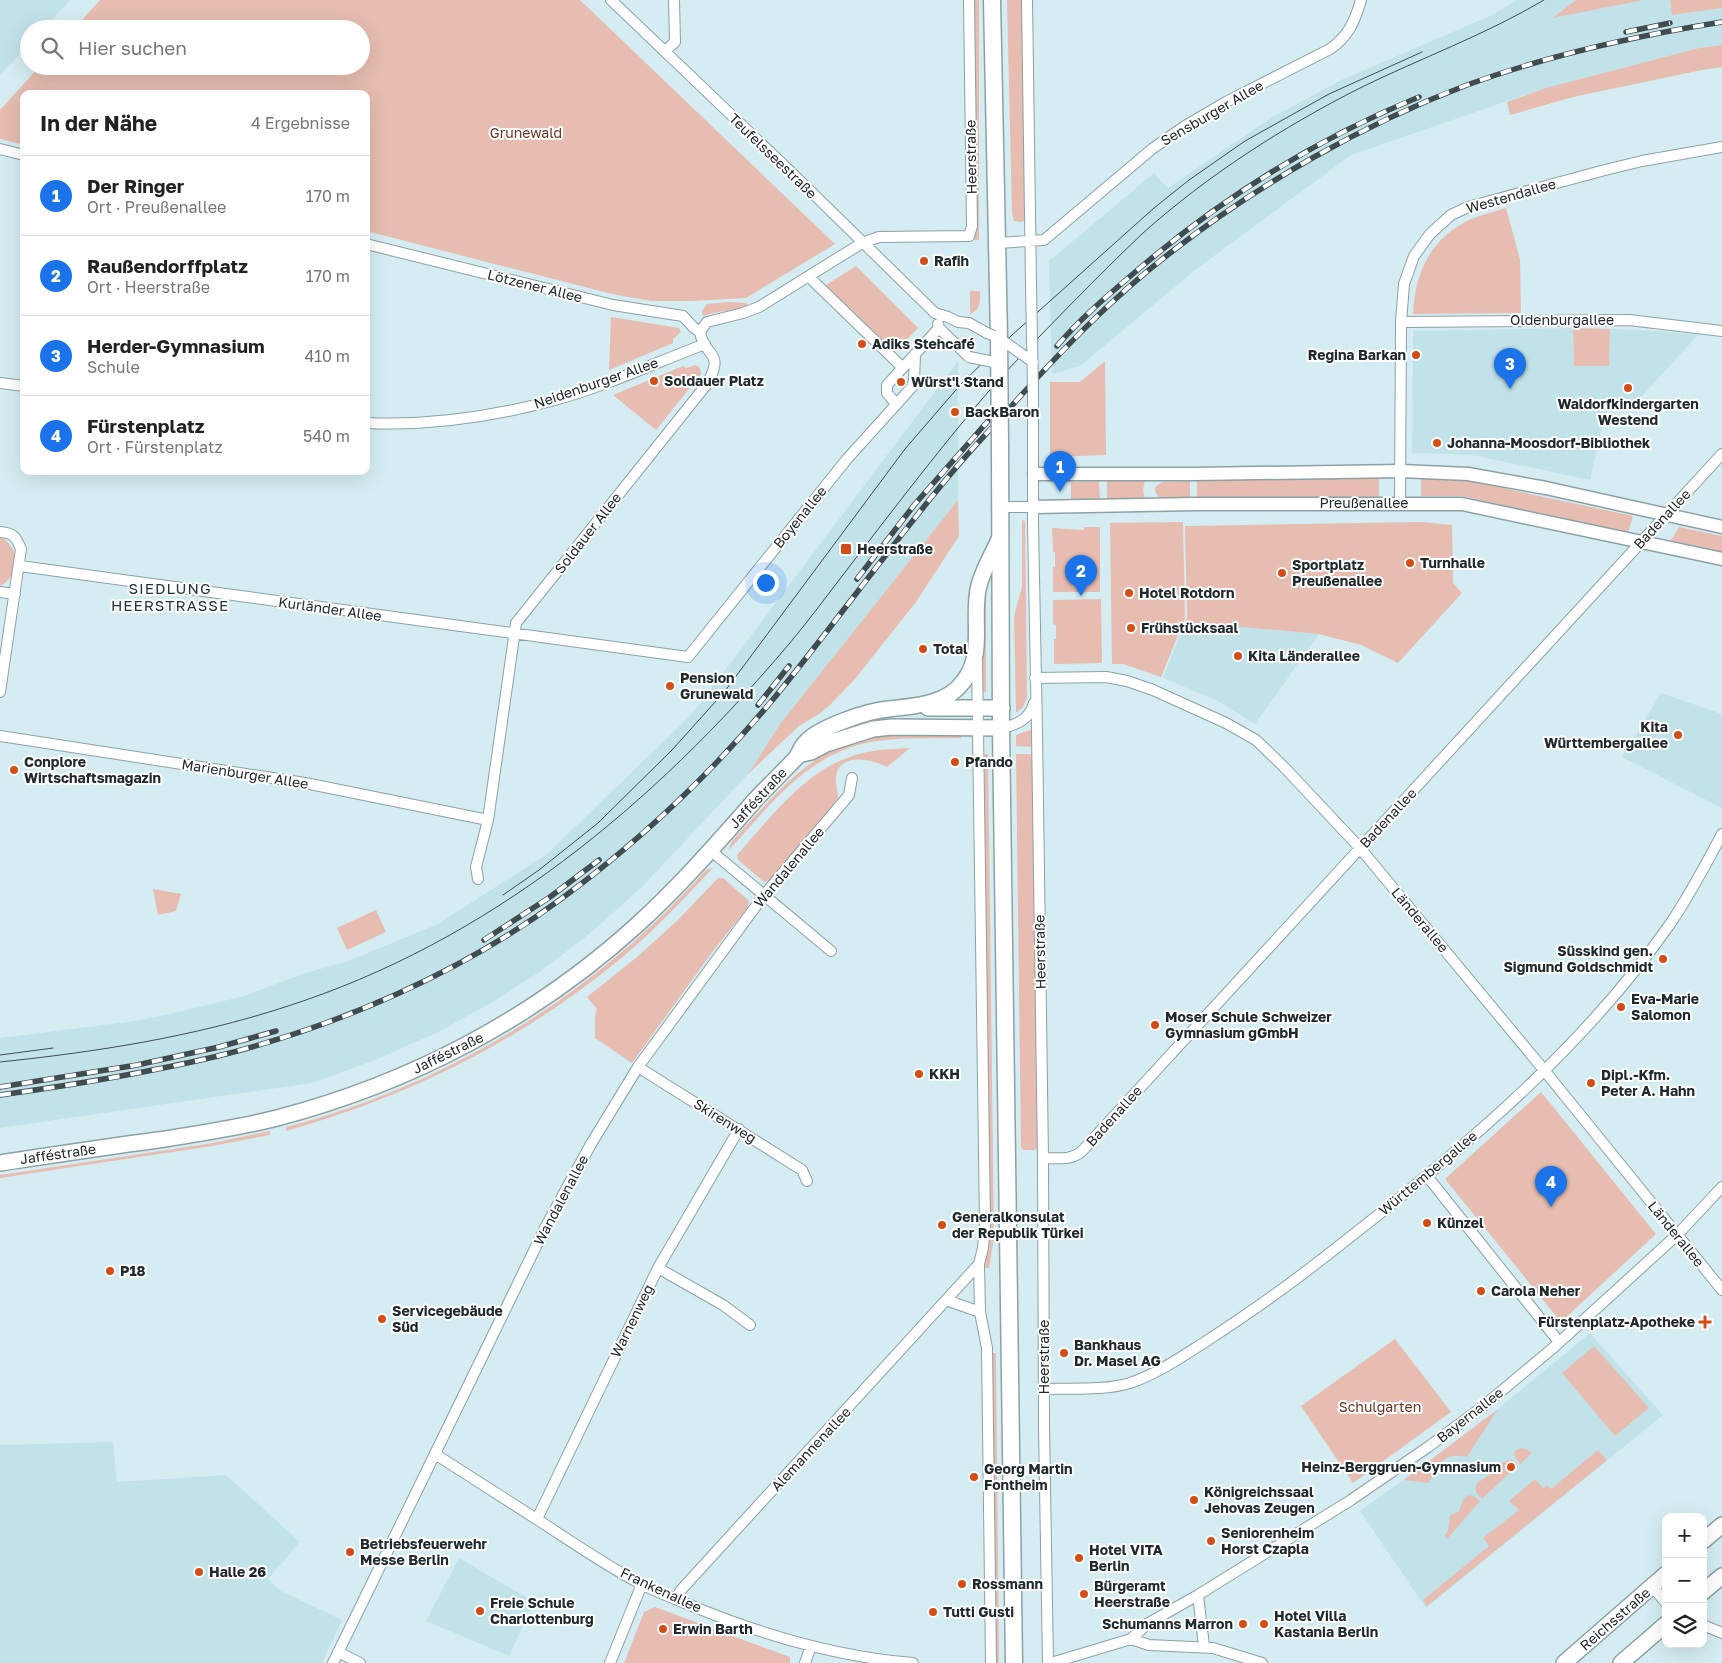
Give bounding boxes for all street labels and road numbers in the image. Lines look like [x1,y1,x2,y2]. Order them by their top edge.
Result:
street label: Sensburger Allee [1158,76,1266,149]
street label: Teufelsseestraße [726,110,821,202]
street label: Heerstraße [961,119,980,195]
street label: Westendallee [1464,175,1558,216]
street label: Lötzener Allee [486,266,584,306]
street label: Oldenburgallee [1510,311,1614,328]
street label: Neidenburger Allee [532,353,660,412]
street label: Boyenallee [769,482,830,551]
street label: Badenallee [1630,485,1694,552]
street label: Soldauer Allee [551,489,624,577]
street label: Preußenallee [1320,494,1408,511]
street label: Kurländer Allee [277,593,383,624]
street label: Marienburger Allee [180,755,310,792]
street label: Jafféstraße [725,764,790,831]
street label: Badenallee [1356,784,1420,851]
street label: Wandalenallee [750,823,827,910]
street label: Länderallee [1388,884,1453,956]
street label: Heerstraße [1030,914,1049,990]
street label: Jafféstraße [410,1028,486,1077]
street label: Badenallee [1082,1082,1145,1149]
street label: Skirenweg [691,1095,760,1146]
street label: Württembergallee [1375,1127,1480,1219]
street label: Jafféstraße [19,1140,97,1167]
street label: Wandalenallee [530,1152,592,1248]
street label: Länderallee [1645,1197,1708,1270]
street label: Warnenweg [607,1281,657,1360]
street label: Heerstraße [1035,1320,1052,1394]
street label: Bayernallee [1433,1383,1506,1446]
street label: Alemannenallee [767,1403,854,1494]
street label: Frankenallee [618,1563,704,1616]
street label: Reichsstraße [1576,1584,1653,1654]

